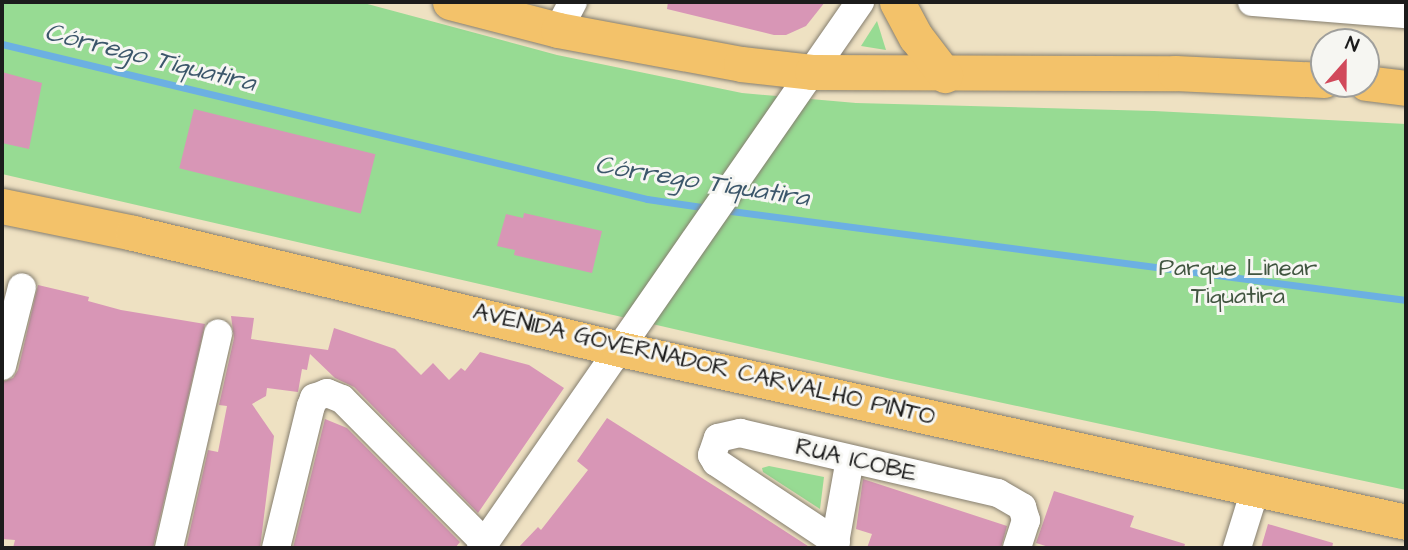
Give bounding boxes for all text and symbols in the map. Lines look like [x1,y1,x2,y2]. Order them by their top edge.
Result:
water label: Córrego Tiquatira [41,17,259,99]
north arrow [1310,28,1380,98]
text: N [1342,30,1362,60]
water label: Córrego Tiquatira [593,150,811,214]
park label: Parque Linear Tiquatira [1159,255,1317,311]
street label: AVENIDA GOVERNADOR CARVALHO PINTO [470,298,938,432]
street label: RUA ICOBE [793,433,919,489]

